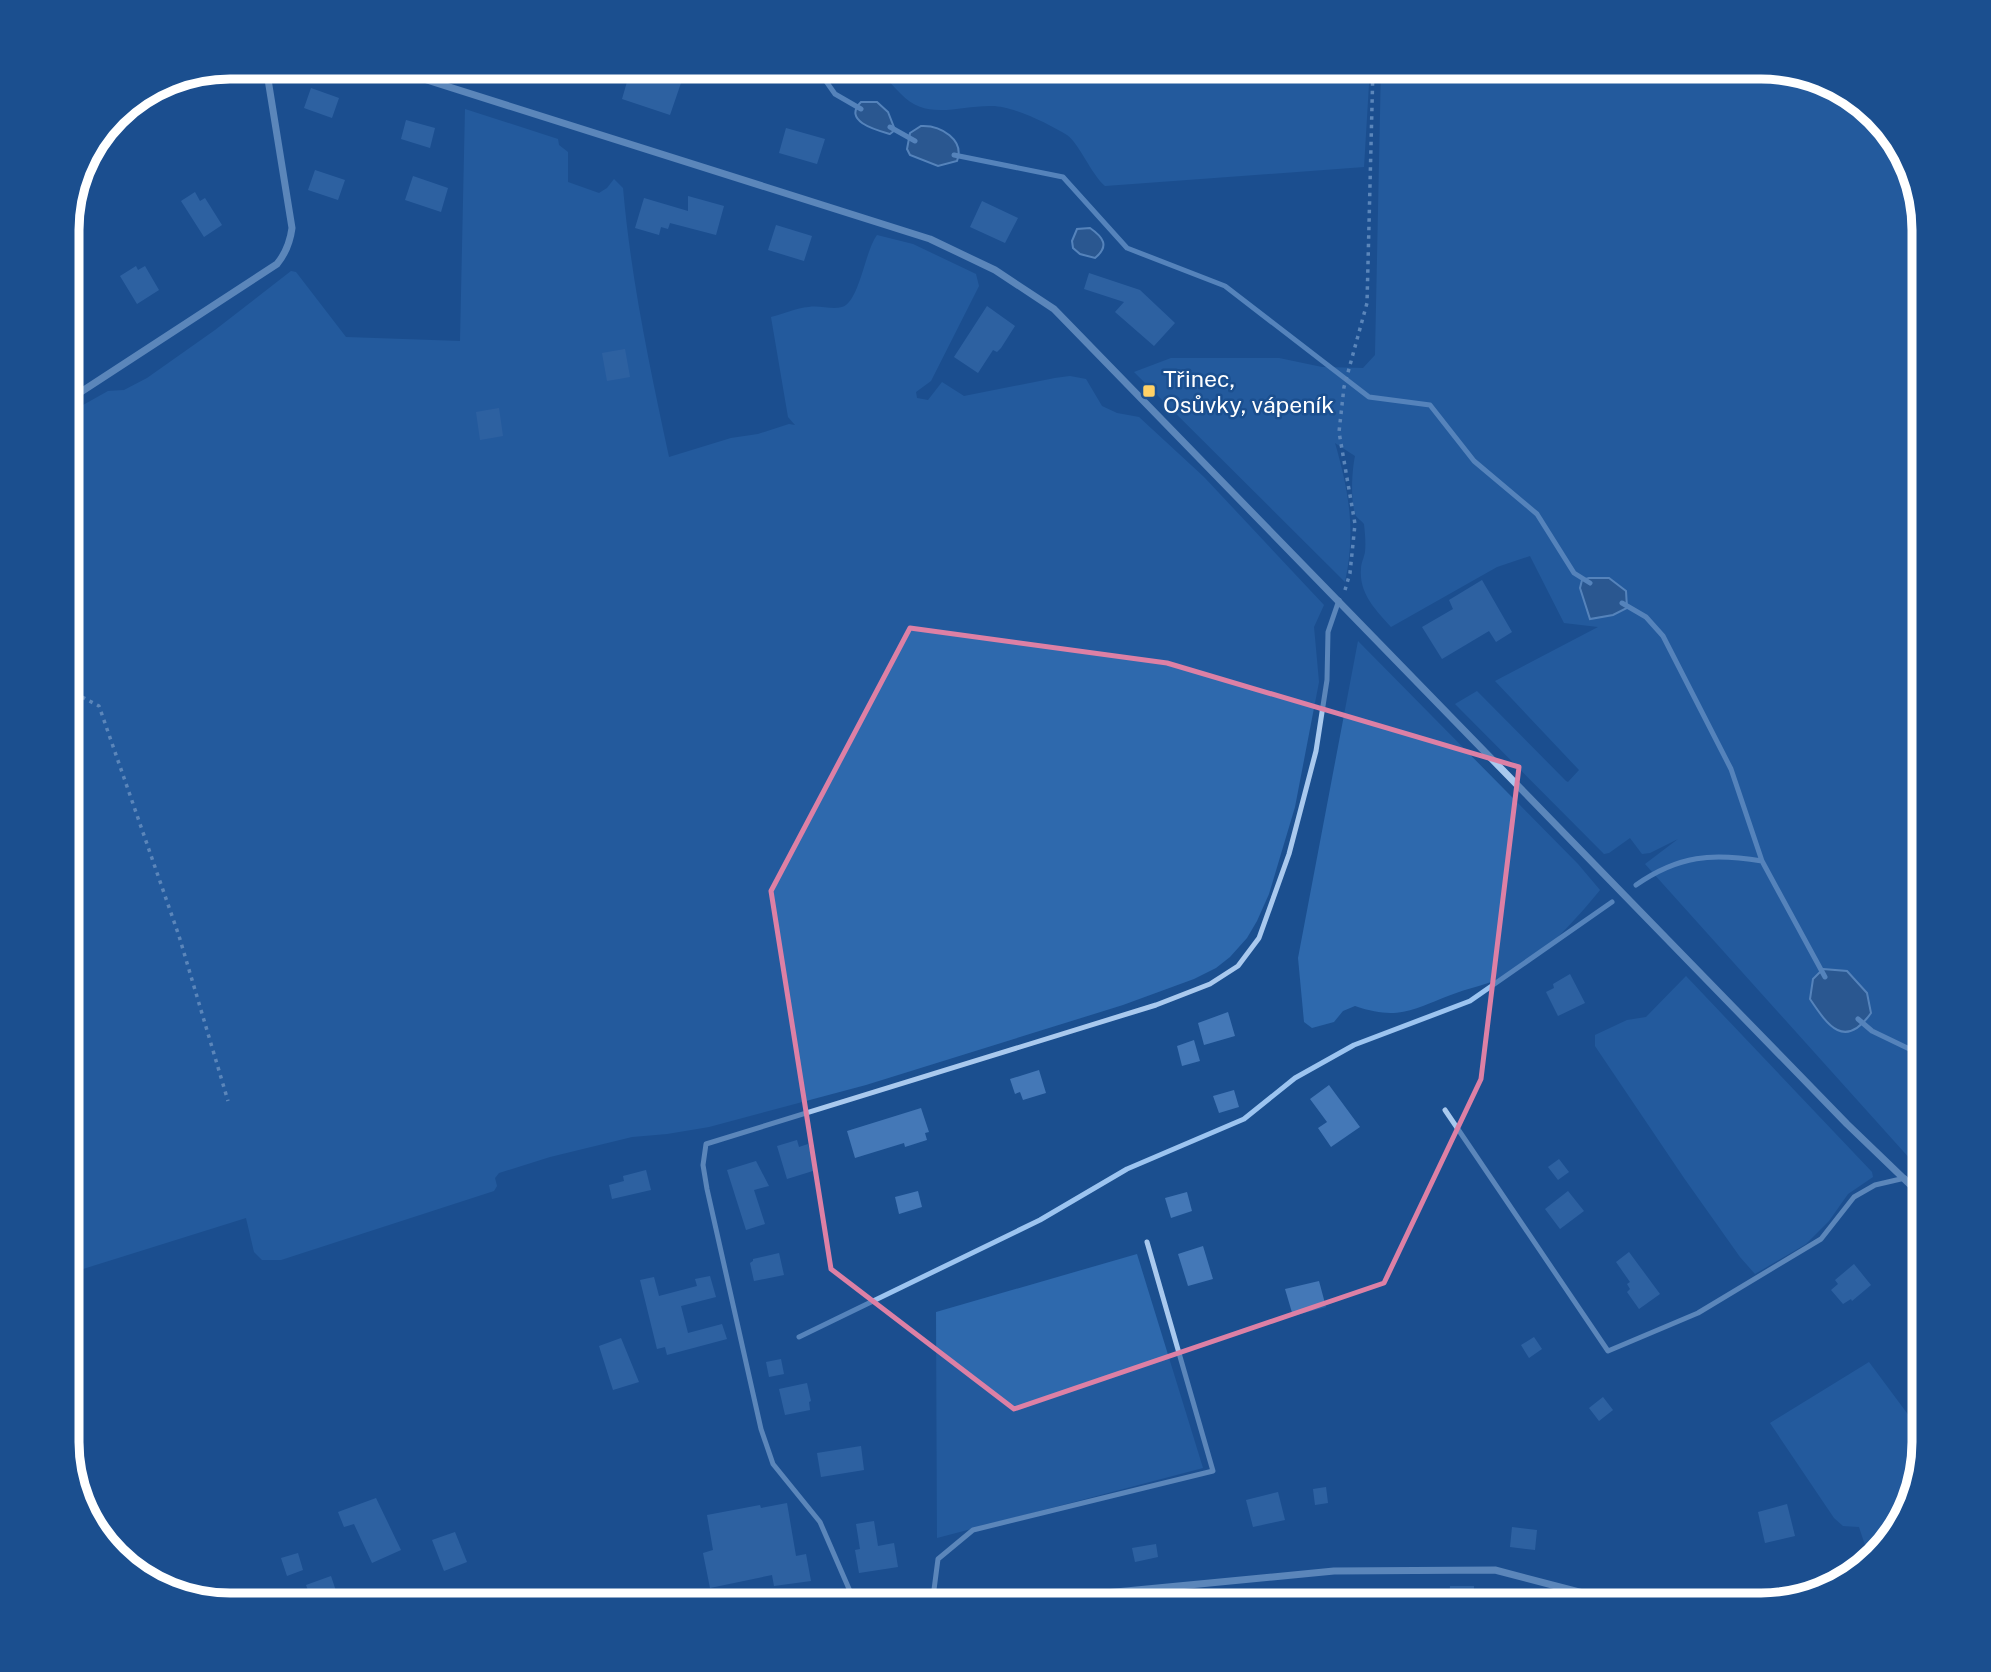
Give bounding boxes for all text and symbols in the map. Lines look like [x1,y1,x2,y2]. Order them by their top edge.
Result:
place label: Třinec, Osůvky, vápeník [1163,365,1334,418]
marker: Třinec, Osůvky, vápeník [1141,383,1157,399]

